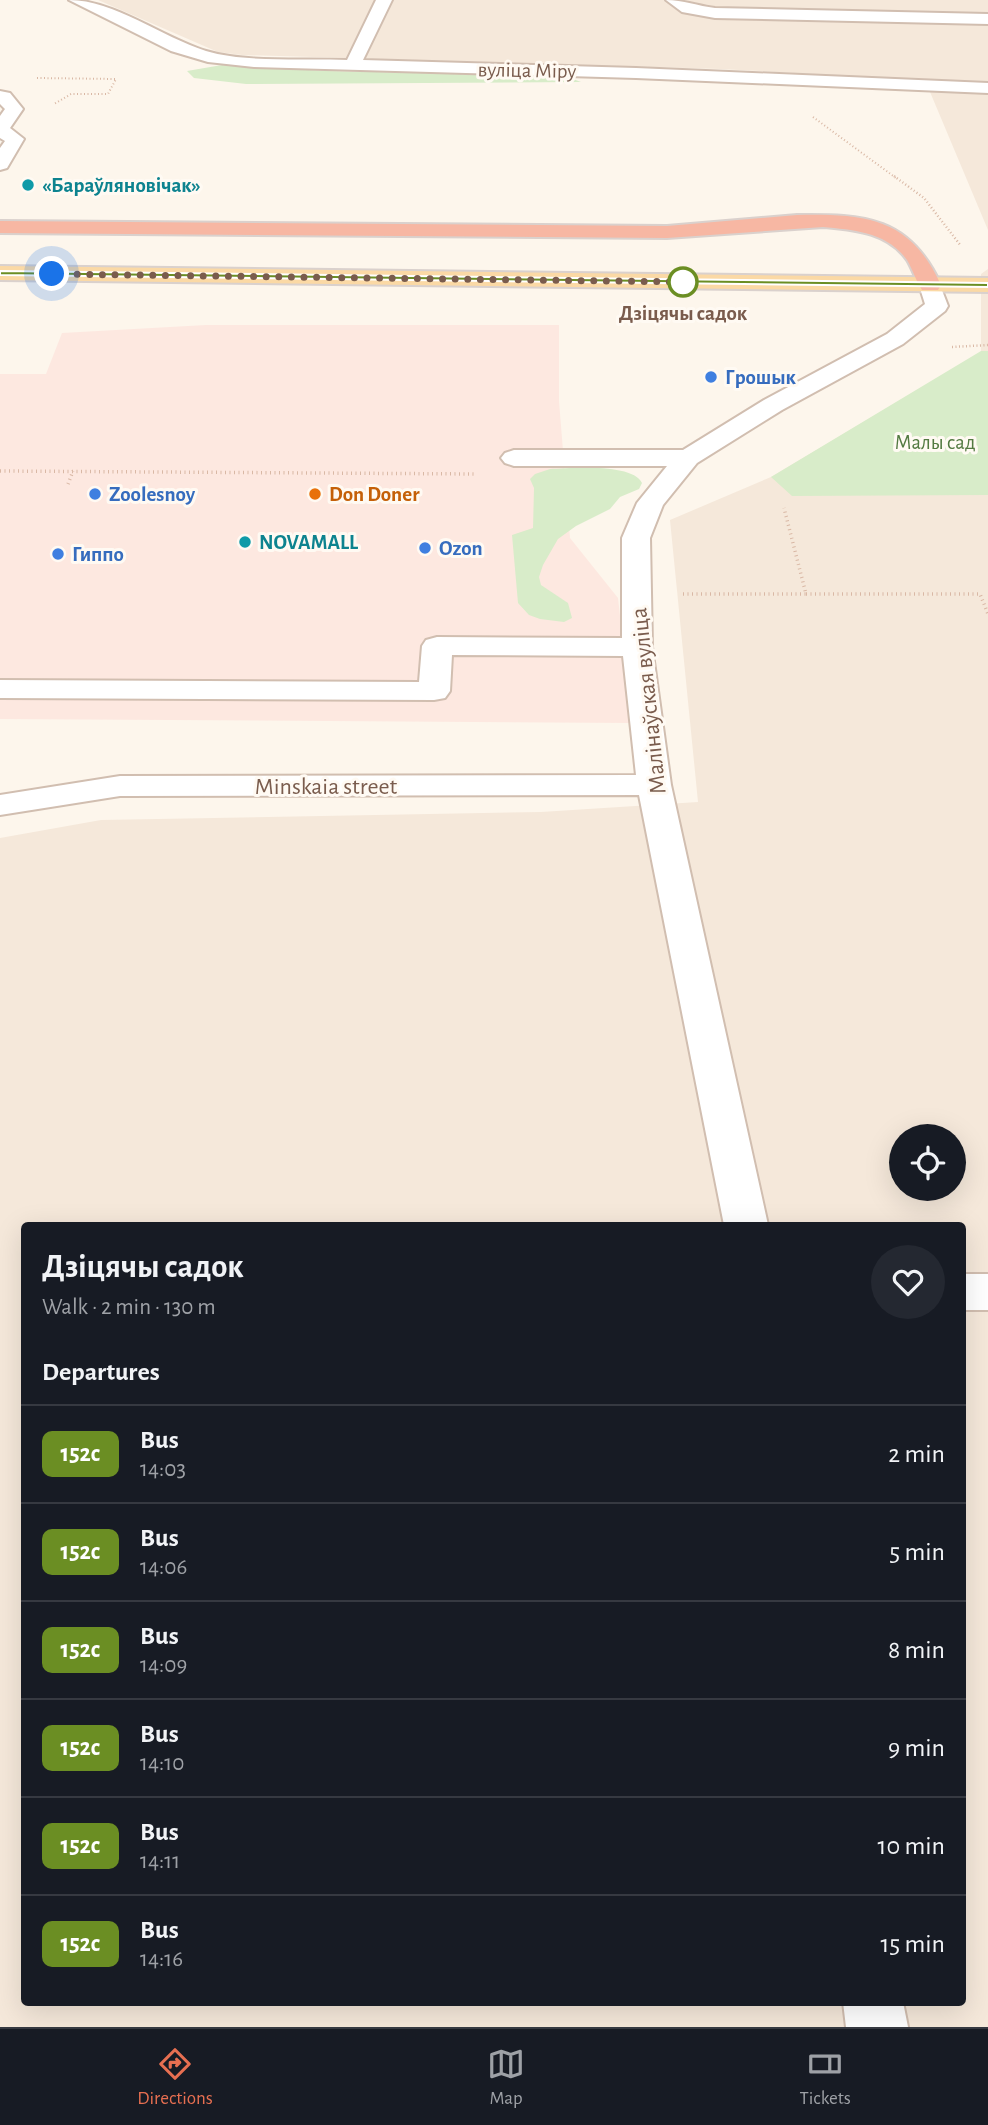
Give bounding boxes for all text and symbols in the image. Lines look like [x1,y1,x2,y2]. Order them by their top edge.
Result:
street label: вуліца Міру [478,59,576,82]
place label: «Бараўляновічак» [42,175,201,196]
marker: «Бараўляновічак» [20,177,36,193]
your location [34,256,69,291]
marker: Дзіцячы садок [668,267,698,297]
place label: Дзіцячы садок [619,303,748,324]
place label: Грошык [725,367,796,388]
marker: Грошык [703,369,719,385]
park label: Малы сад [894,432,976,453]
place label: Zoolesnoy [109,484,196,505]
place label: Don Doner [329,484,420,505]
marker: Zoolesnoy [87,486,103,502]
marker: Don Doner [307,486,323,502]
place label: NOVAMALL [259,532,359,553]
marker: NOVAMALL [237,534,253,550]
place label: Ozon [439,538,483,559]
marker: Ozon [417,540,433,556]
place label: Гиппо [72,544,124,565]
marker: Гиппо [50,546,66,562]
street label: Малінаўская вуліца [627,606,671,795]
street label: Minskaia street [255,775,398,799]
map controls [889,1124,966,1201]
button: locate [889,1124,966,1201]
button: heart [871,1245,945,1319]
text: Дзіцячы садок [42,1251,244,1284]
text: Walk · 2 min · 130 m [42,1296,216,1319]
text: Departures [42,1359,160,1385]
text: Bus [140,1427,179,1453]
text: 2 min [888,1441,945,1467]
text: 152с [61,1442,100,1466]
text: 14:03 [140,1458,186,1481]
text: Bus [140,1525,179,1551]
text: 5 min [889,1539,945,1565]
text: 152с [61,1540,100,1564]
text: 14:06 [140,1556,187,1579]
text: Bus [140,1623,179,1649]
text: 8 min [888,1637,945,1663]
text: 152с [61,1638,100,1662]
text: 14:09 [140,1654,187,1677]
text: Bus [140,1721,179,1747]
text: 9 min [888,1735,945,1761]
text: 152с [61,1736,100,1760]
text: 14:10 [140,1752,184,1775]
text: Bus [140,1819,179,1845]
text: 10 min [878,1833,945,1859]
text: 152с [61,1834,100,1858]
text: 14:11 [140,1850,180,1873]
text: Bus [140,1917,179,1943]
text: 15 min [880,1931,945,1957]
text: 152с [61,1932,100,1956]
text: 14:16 [140,1948,183,1971]
tab: Directions [137,2045,213,2110]
tab: Map [487,2045,525,2110]
tab: Tickets [799,2045,851,2110]

